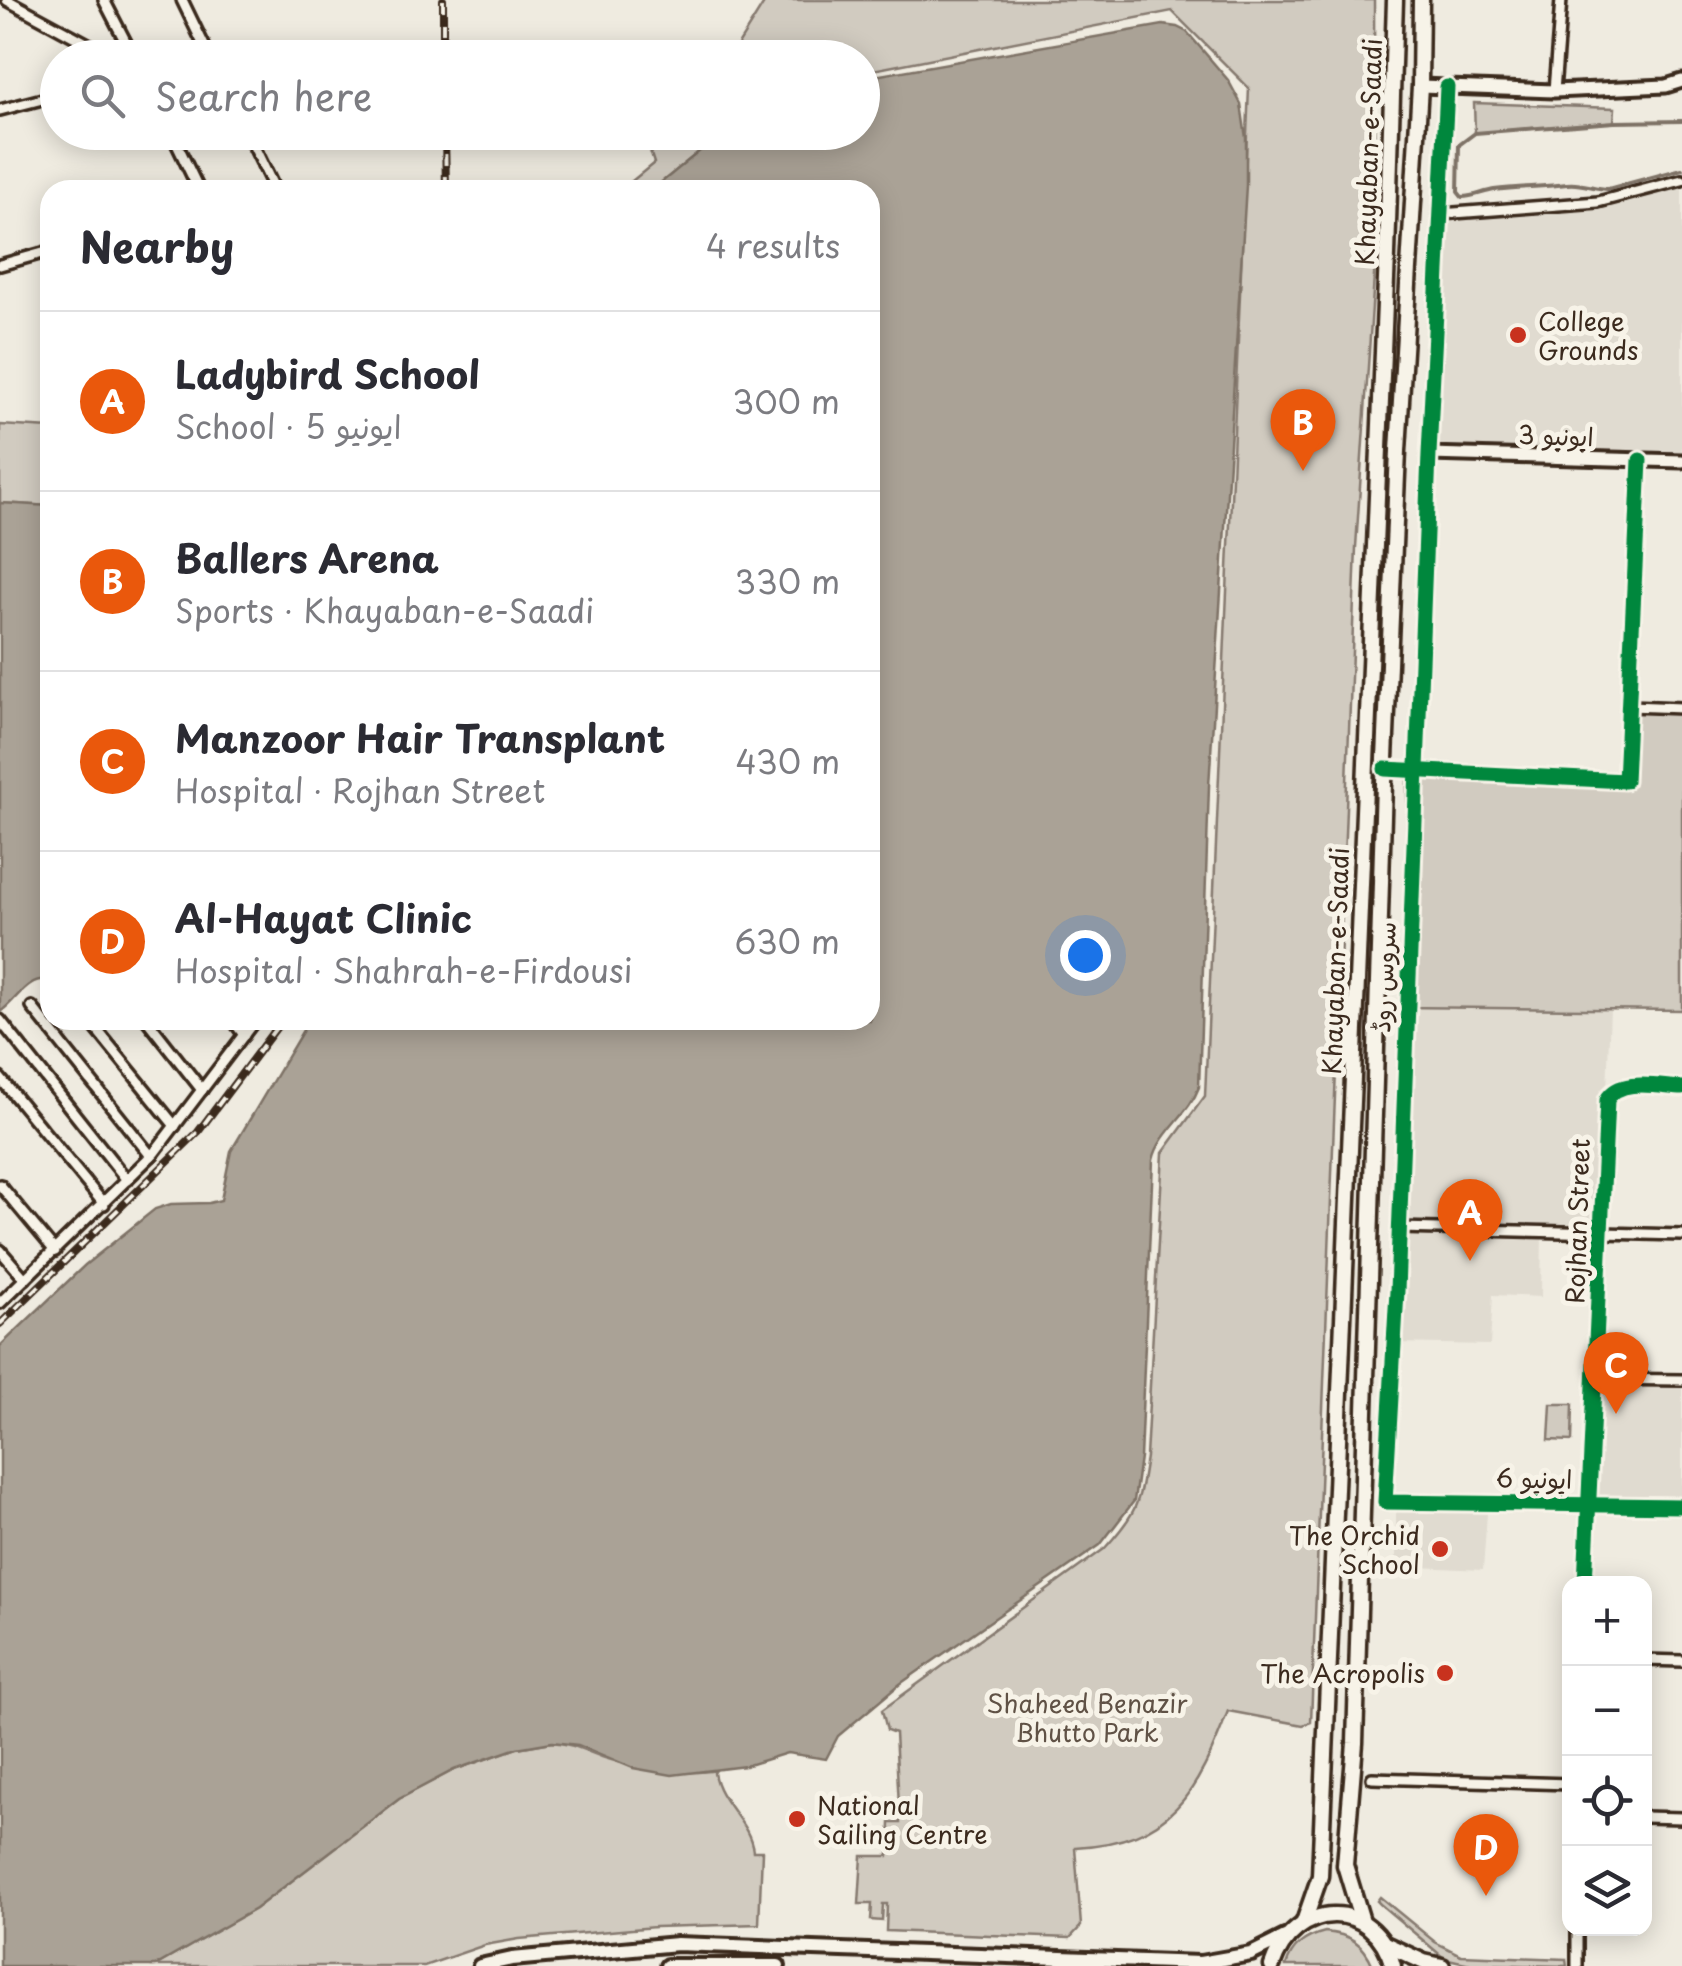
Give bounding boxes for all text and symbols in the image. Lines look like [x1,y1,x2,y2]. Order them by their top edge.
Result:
street label: Khayaban-e-Saadi [1345,38,1391,266]
search box [40,40,880,150]
text: Search here [155,67,372,124]
icon: search [75,68,130,123]
text: Nearby [80,214,234,277]
text: 4 results [706,221,840,269]
place label: College Grounds [1538,302,1638,369]
marker: College Grounds [1507,324,1529,346]
text: Ladybird School [175,345,480,402]
text: A [100,377,125,425]
text: 300 m [732,377,840,425]
pin: B [1270,388,1336,471]
text: School · ایونیو 5 [175,402,402,450]
street label: ایونیو 3 [1517,415,1595,455]
text: Ballers Arena [175,529,439,586]
text: B [102,557,123,605]
text: 330 m [735,557,840,605]
text: Sports · Khayaban-e-Saadi [175,586,594,634]
text: Manzoor Hair Transplant [175,709,665,766]
text: C [100,737,125,785]
text: 430 m [735,737,840,785]
text: Hospital · Rojhan Street [175,766,545,814]
street label: Khayaban-e-Saadi [1312,847,1358,1075]
text: Al-Hayat Clinic [175,889,472,946]
text: D [100,917,125,965]
text: 630 m [735,917,840,965]
street label: سروس روڈ [1361,921,1405,1033]
your location [1060,930,1111,981]
text: Hospital · Shahrah-e-Firdousi [175,946,633,994]
street label: Rojhan Street [1555,1138,1599,1304]
pin: A [1438,1178,1502,1261]
pin: C [1584,1332,1648,1414]
street label: ایونیو 6 [1495,1458,1573,1498]
place label: The Orchid School [1289,1516,1420,1583]
marker: The Orchid School [1429,1538,1451,1560]
map controls [1562,1576,1652,1936]
button: + [1562,1576,1652,1666]
place label: The Acropolis [1260,1654,1425,1692]
marker: The Acropolis [1434,1662,1456,1684]
button: − [1562,1666,1652,1756]
park label: Shaheed Benazir Bhutto Park [987,1684,1188,1751]
button: locate [1562,1756,1652,1846]
place label: National Sailing Centre [817,1786,987,1853]
marker: National Sailing Centre [786,1808,808,1830]
pin: D [1454,1814,1518,1896]
button: layers [1562,1846,1652,1936]

